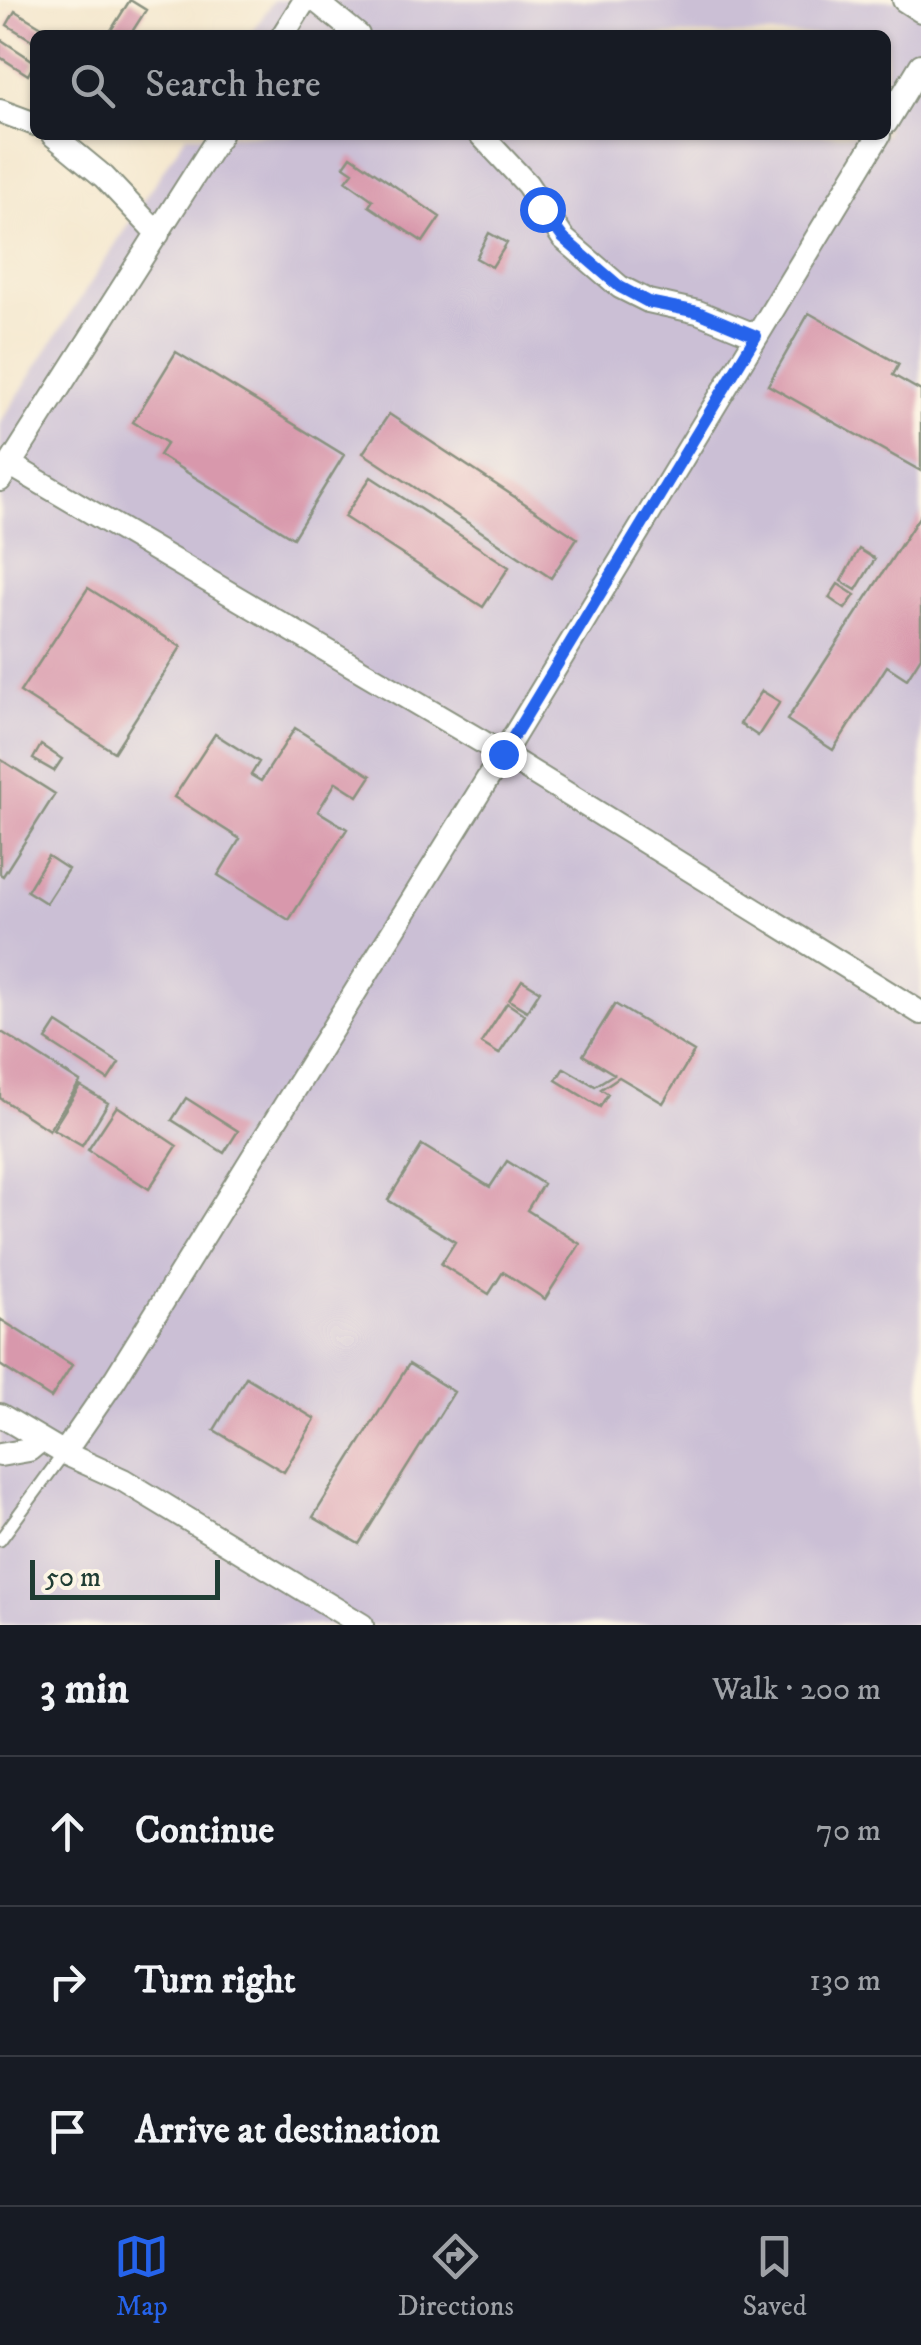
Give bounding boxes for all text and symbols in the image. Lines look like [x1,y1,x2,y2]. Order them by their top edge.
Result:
search box [30,30,891,140]
icon: search [65,58,120,113]
text: Search here [145,61,321,109]
route start [520,187,566,233]
route end [481,732,527,778]
scale bar [30,1555,220,1600]
text: 50 m [45,1560,101,1595]
text: 3 min [40,1664,129,1716]
text: Walk · 200 m [712,1670,881,1710]
icon: ahead [40,1804,95,1859]
text: Continue [135,1807,274,1855]
text: 70 m [816,1811,881,1851]
icon: right [40,1954,95,2009]
text: Turn right [135,1957,296,2005]
text: 130 m [809,1961,881,2001]
icon: arrive [40,2104,95,2159]
text: Arrive at destination [135,2107,440,2155]
tab: Map [114,2229,169,2324]
tab: Directions [398,2229,514,2324]
tab: Saved [742,2229,807,2324]

